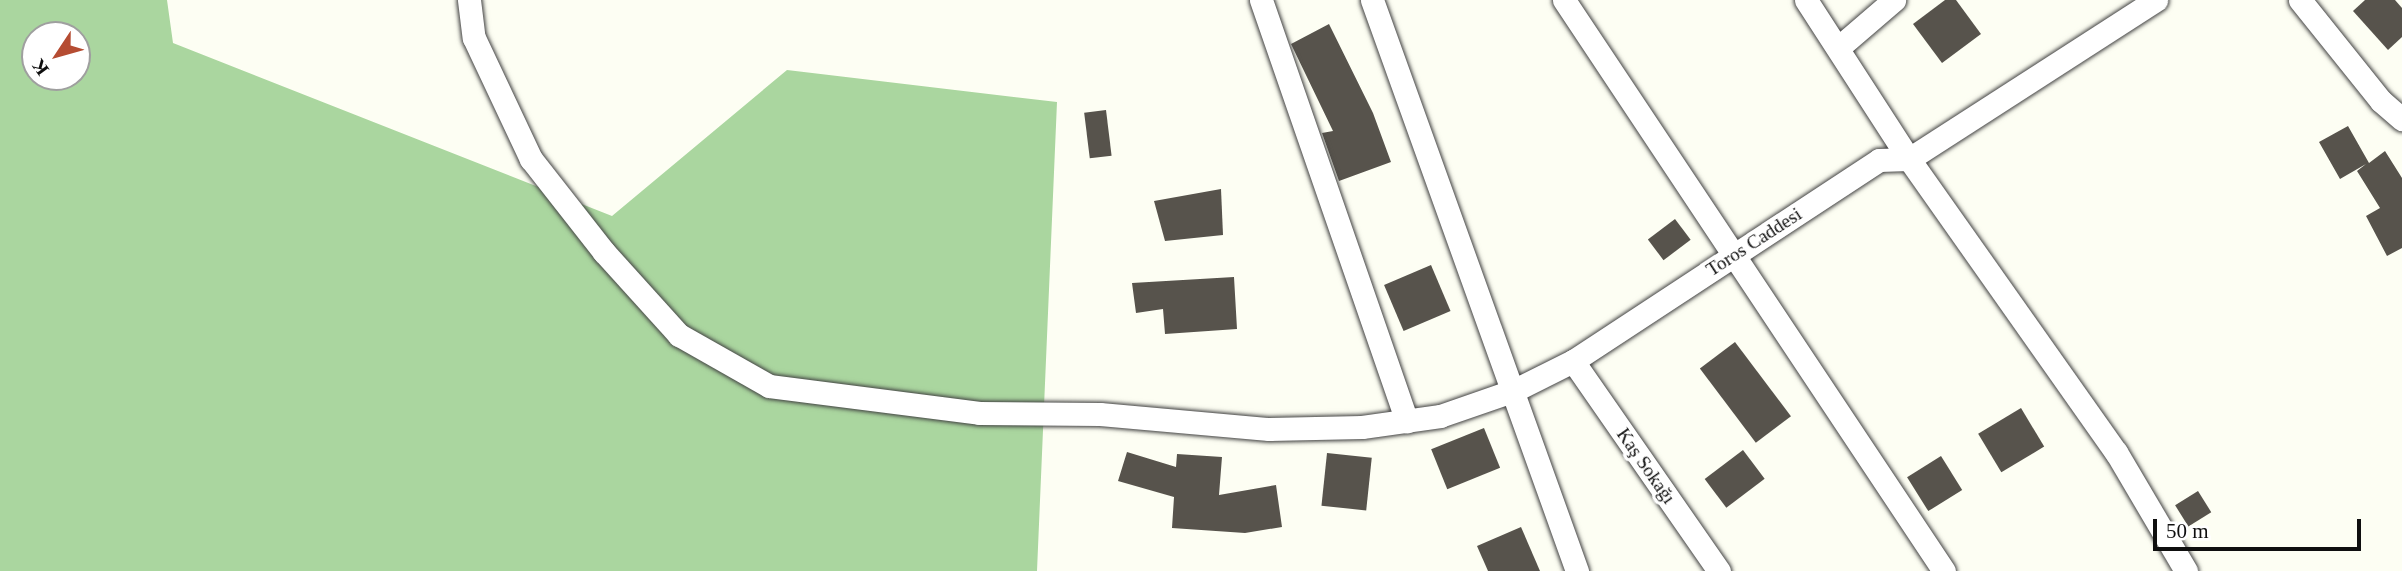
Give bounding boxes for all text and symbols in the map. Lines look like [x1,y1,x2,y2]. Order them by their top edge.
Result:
north arrow [21,21,91,91]
text: K [27,55,53,80]
street label: Toros Caddesi [1702,203,1806,281]
street label: Kaş Sokağı [1612,424,1680,508]
scale bar [2157,504,2365,548]
text: 50 m [2166,519,2209,543]

